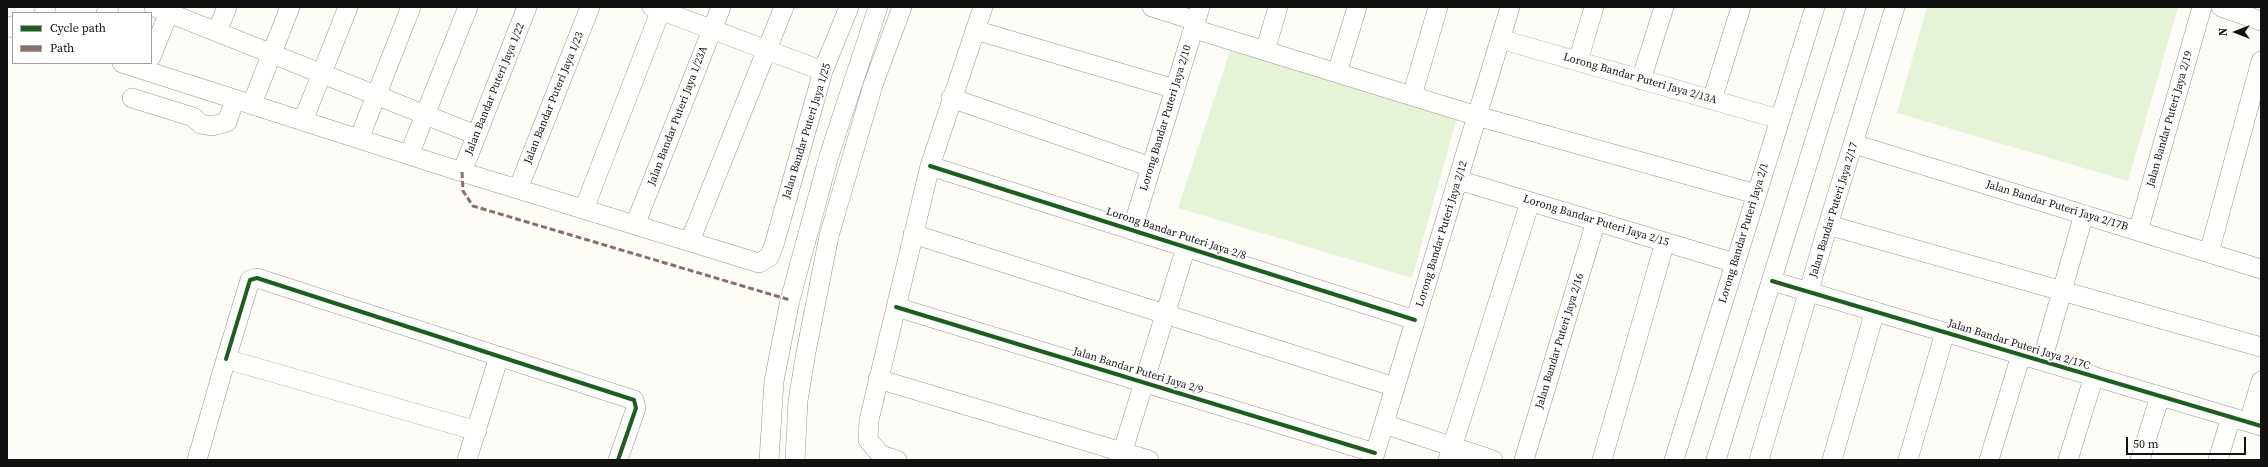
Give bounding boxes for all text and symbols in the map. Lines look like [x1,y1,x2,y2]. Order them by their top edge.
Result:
legend [12,12,152,64]
north arrow [2216,12,2256,52]
text: Cycle path [50,20,106,36]
street label: Jalan Bandar Puteri Jaya 1/22 [462,21,528,157]
text: N [2216,28,2231,36]
street label: Jalan Bandar Puteri Jaya 1/23 [521,30,587,166]
text: Path [50,40,74,56]
street label: Jalan Bandar Puteri Jaya 1/23A [645,44,711,188]
street label: Lorong Bandar Puteri Jaya 2/10 [1138,44,1194,192]
street label: Jalan Bandar Puteri Jaya 2/19 [2144,49,2196,189]
street label: Lorong Bandar Puteri Jaya 2/13A [1562,51,1718,107]
street label: Jalan Bandar Puteri Jaya 1/25 [780,62,834,200]
street label: Jalan Bandar Puteri Jaya 2/17 [1807,141,1861,279]
street label: Lorong Bandar Puteri Jaya 2/12 [1414,160,1470,308]
street label: Lorong Bandar Puteri Jaya 2/1 [1716,161,1772,305]
street label: Jalan Bandar Puteri Jaya 2/17B [1984,178,2130,234]
street label: Lorong Bandar Puteri Jaya 2/15 [1522,193,1670,249]
street label: Lorong Bandar Puteri Jaya 2/8 [1104,205,1248,263]
street label: Jalan Bandar Puteri Jaya 2/16 [1533,272,1587,410]
street label: Jalan Bandar Puteri Jaya 2/17C [1946,317,2092,373]
street label: Jalan Bandar Puteri Jaya 2/9 [1071,345,1205,397]
scale bar [2128,429,2248,455]
text: 50 m [2133,436,2159,452]

